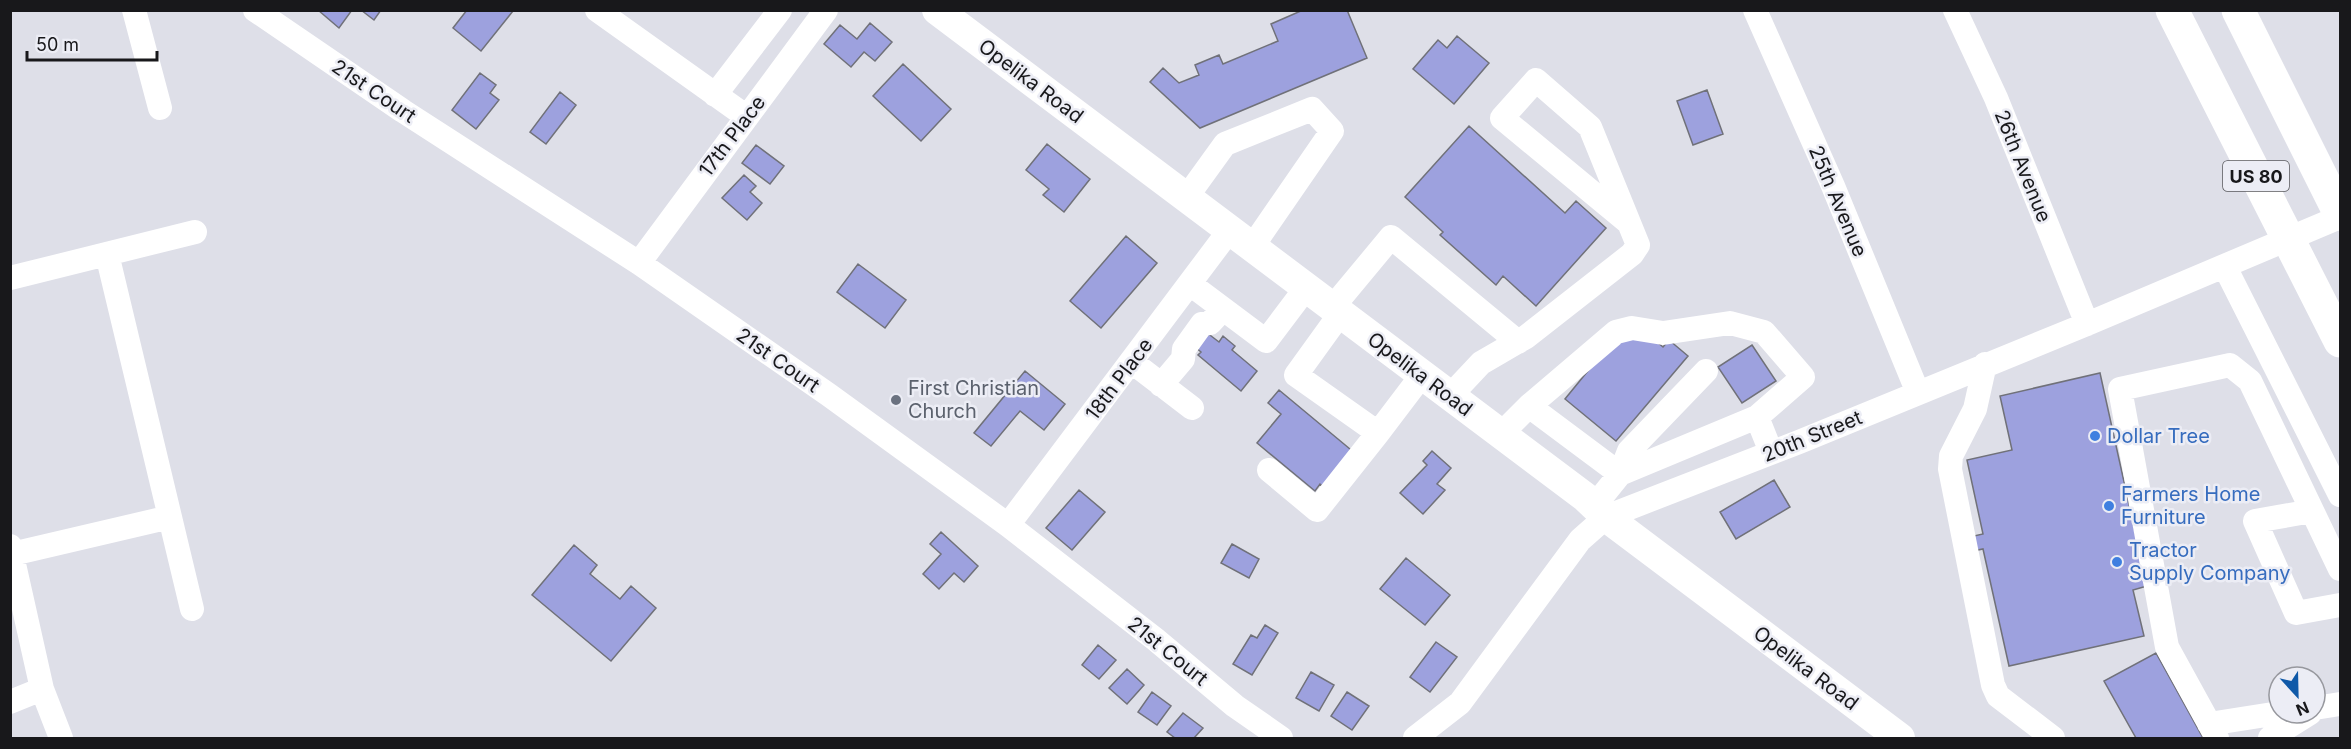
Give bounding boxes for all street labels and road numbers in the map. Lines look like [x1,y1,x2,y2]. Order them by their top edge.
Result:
street label: Opelika Road [974,34,1088,128]
street label: 21st Court [328,54,421,128]
street label: 17th Place [694,91,770,181]
street label: 26th Avenue [1990,106,2056,226]
street label: 25th Avenue [1804,142,1872,260]
road number: US 80 [2223,161,2289,191]
street label: 21st Court [732,323,825,398]
street label: Opelika Road [1363,327,1477,421]
street label: 18th Place [1080,333,1158,425]
street label: 20th Street [1759,405,1866,467]
street label: 21st Court [1123,612,1213,691]
street label: Opelika Road [1749,621,1863,715]

